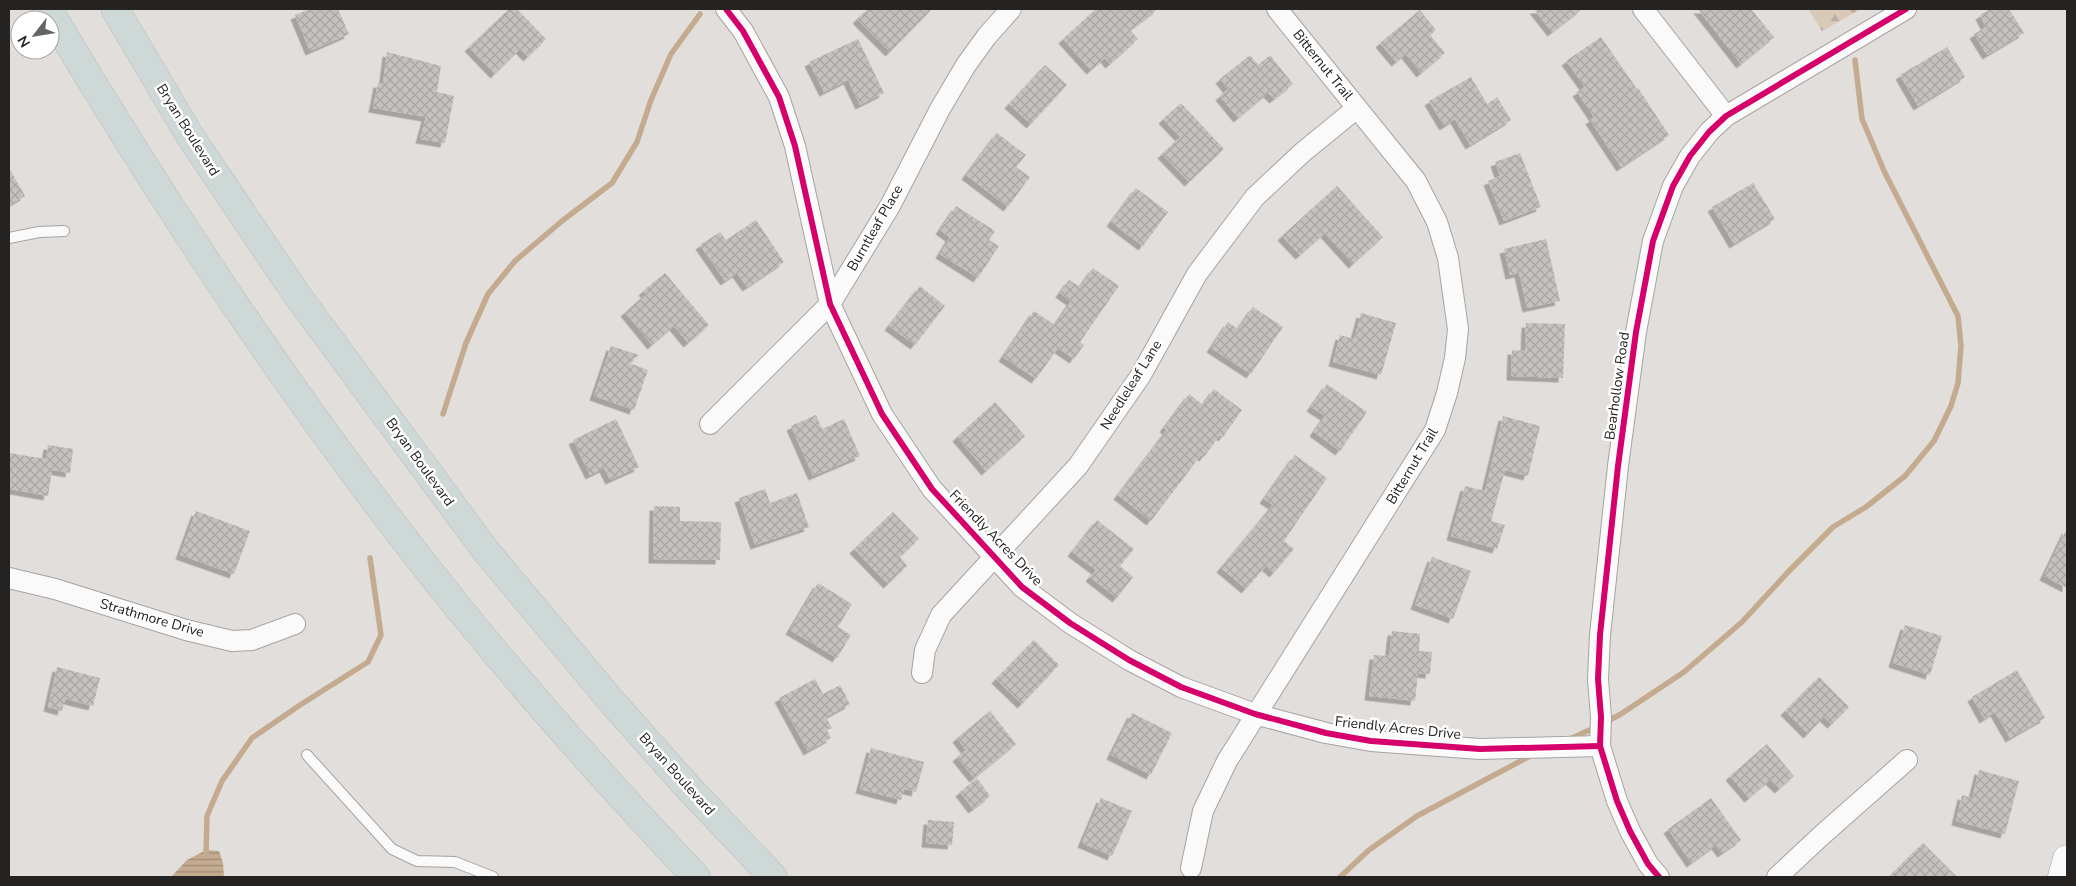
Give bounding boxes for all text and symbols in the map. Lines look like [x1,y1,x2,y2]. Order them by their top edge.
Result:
north arrow [10,10,60,60]
street label: Bitternut Trail [1289,26,1358,105]
text: N [13,32,35,51]
street label: Bryan Boulevard [152,80,224,180]
street label: Burntleaf Place [843,181,907,275]
street label: Bearhollow Road [1600,331,1634,441]
street label: Needleleaf Lane [1096,336,1166,434]
street label: Bryan Boulevard [381,414,459,510]
street label: Bitternut Trail [1382,423,1443,508]
street label: Friendly Acres Drive [945,486,1047,590]
street label: Strathmore Drive [98,594,206,642]
street label: Friendly Acres Drive [1334,712,1462,744]
street label: Bryan Boulevard [635,729,719,819]

